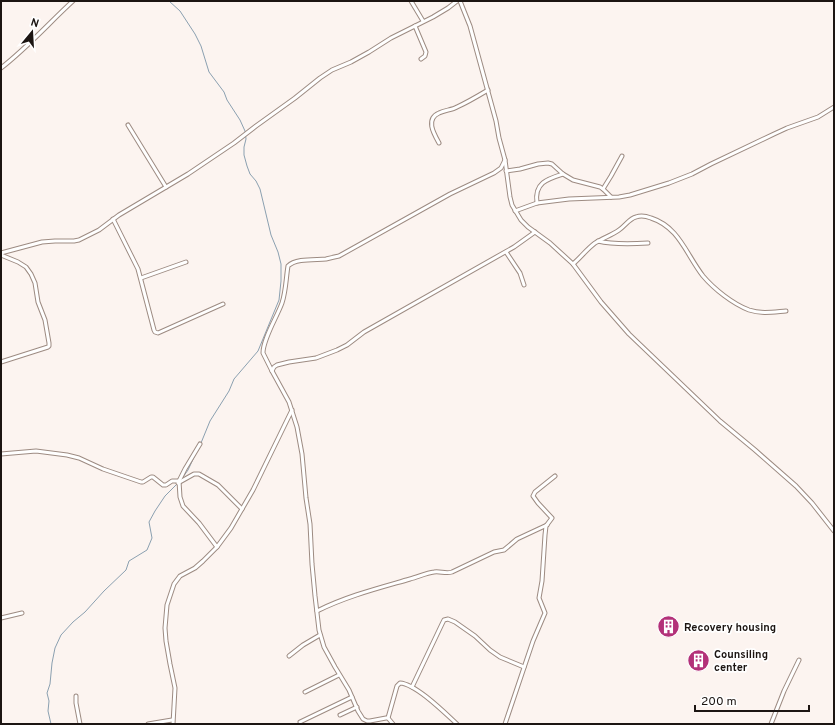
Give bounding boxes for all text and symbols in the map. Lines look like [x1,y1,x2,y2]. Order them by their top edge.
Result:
north arrow [12,12,52,52]
text: N [29,16,41,31]
building icon: Recovery housing [656,614,682,640]
place label: Recovery housing [684,621,776,635]
building icon: Counsiling center [686,647,712,673]
place label: Counsiling center [714,648,768,675]
scale bar [695,687,809,713]
text: 200 m [701,694,737,710]

